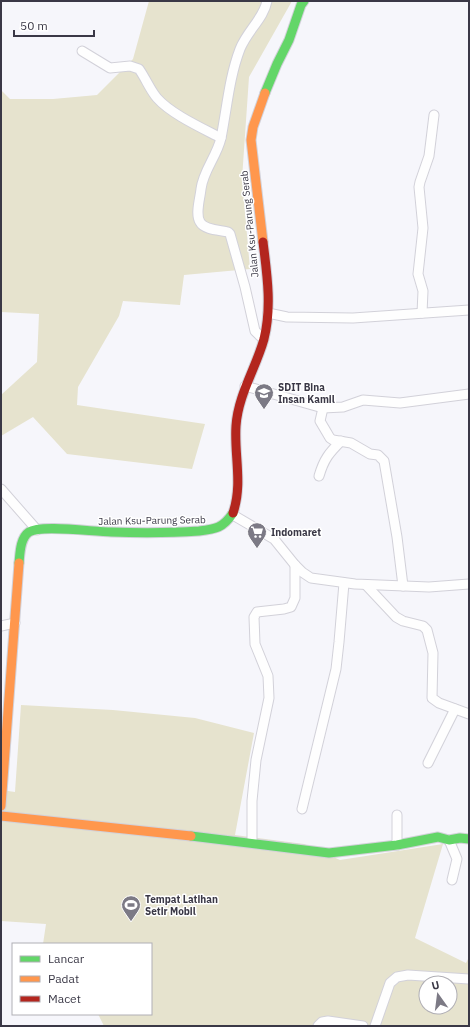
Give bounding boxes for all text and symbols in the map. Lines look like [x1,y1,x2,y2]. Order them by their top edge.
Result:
scale bar [14,12,94,38]
text: 50 m [20,18,48,33]
street label: Jalan Ksu-Parung Serab [237,170,262,278]
place label: SDIT Bina Insan Kamil [278,381,335,406]
school or university icon: SDIT Bina Insan Kamil [253,382,275,410]
street label: Jalan Ksu-Parung Serab [98,513,206,528]
supermarket icon: Indomaret [246,521,268,549]
place label: Indomaret [271,526,321,539]
place label: Tempat Latihan Setir Mobil [145,893,218,918]
sports icon: Tempat Latihan Setir Mobil [120,894,142,922]
legend [12,943,152,1015]
text: Lancar [48,951,85,966]
text: Padat [48,971,79,986]
north arrow [418,975,458,1015]
text: U [430,978,441,993]
text: Macet [48,991,81,1006]

